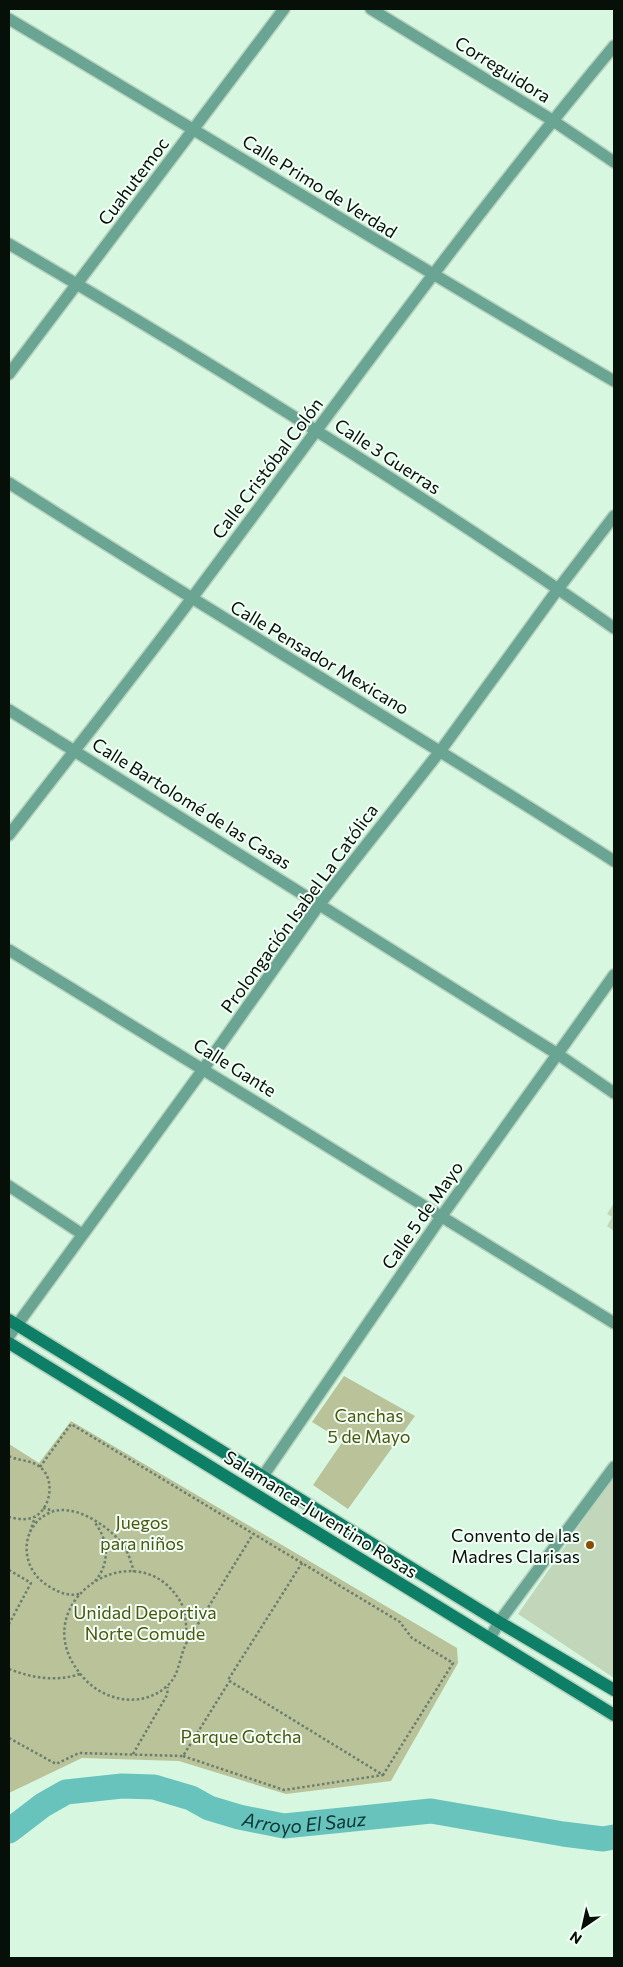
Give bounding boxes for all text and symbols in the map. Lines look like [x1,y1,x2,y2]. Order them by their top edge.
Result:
street label: Correguidora [451,31,555,107]
street label: Calle Primo de Verdad [239,130,401,242]
street label: Cuahutemoc [93,133,173,229]
street label: Calle Cristóbal Colón [207,393,327,543]
street label: Calle 3 Guerras [331,414,445,498]
street label: Calle Pensador Mexicano [227,595,413,719]
street label: Calle Bartolomé de las Casas [88,733,296,873]
street label: Prolongación Isabel La Católica [216,799,382,1017]
street label: Calle Gante [190,1033,280,1101]
street label: Calle 5 de Mayo [377,1157,467,1273]
park label: Canchas 5 de Mayo [327,1404,411,1447]
street label: Salamanca-Juventino Rosas [220,1445,422,1583]
park label: Juegos para niños [100,1511,184,1554]
place label: Convento de las Madres Clarisas [451,1524,580,1567]
marker: Convento de las Madres Clarisas [584,1539,596,1551]
park label: Unidad Deportiva Norte Comude [73,1601,217,1644]
park label: Parque Gotcha [181,1725,301,1747]
water label: Arroyo El Sauz [239,1806,367,1838]
north arrow [558,1902,608,1952]
text: N [566,1928,585,1948]

